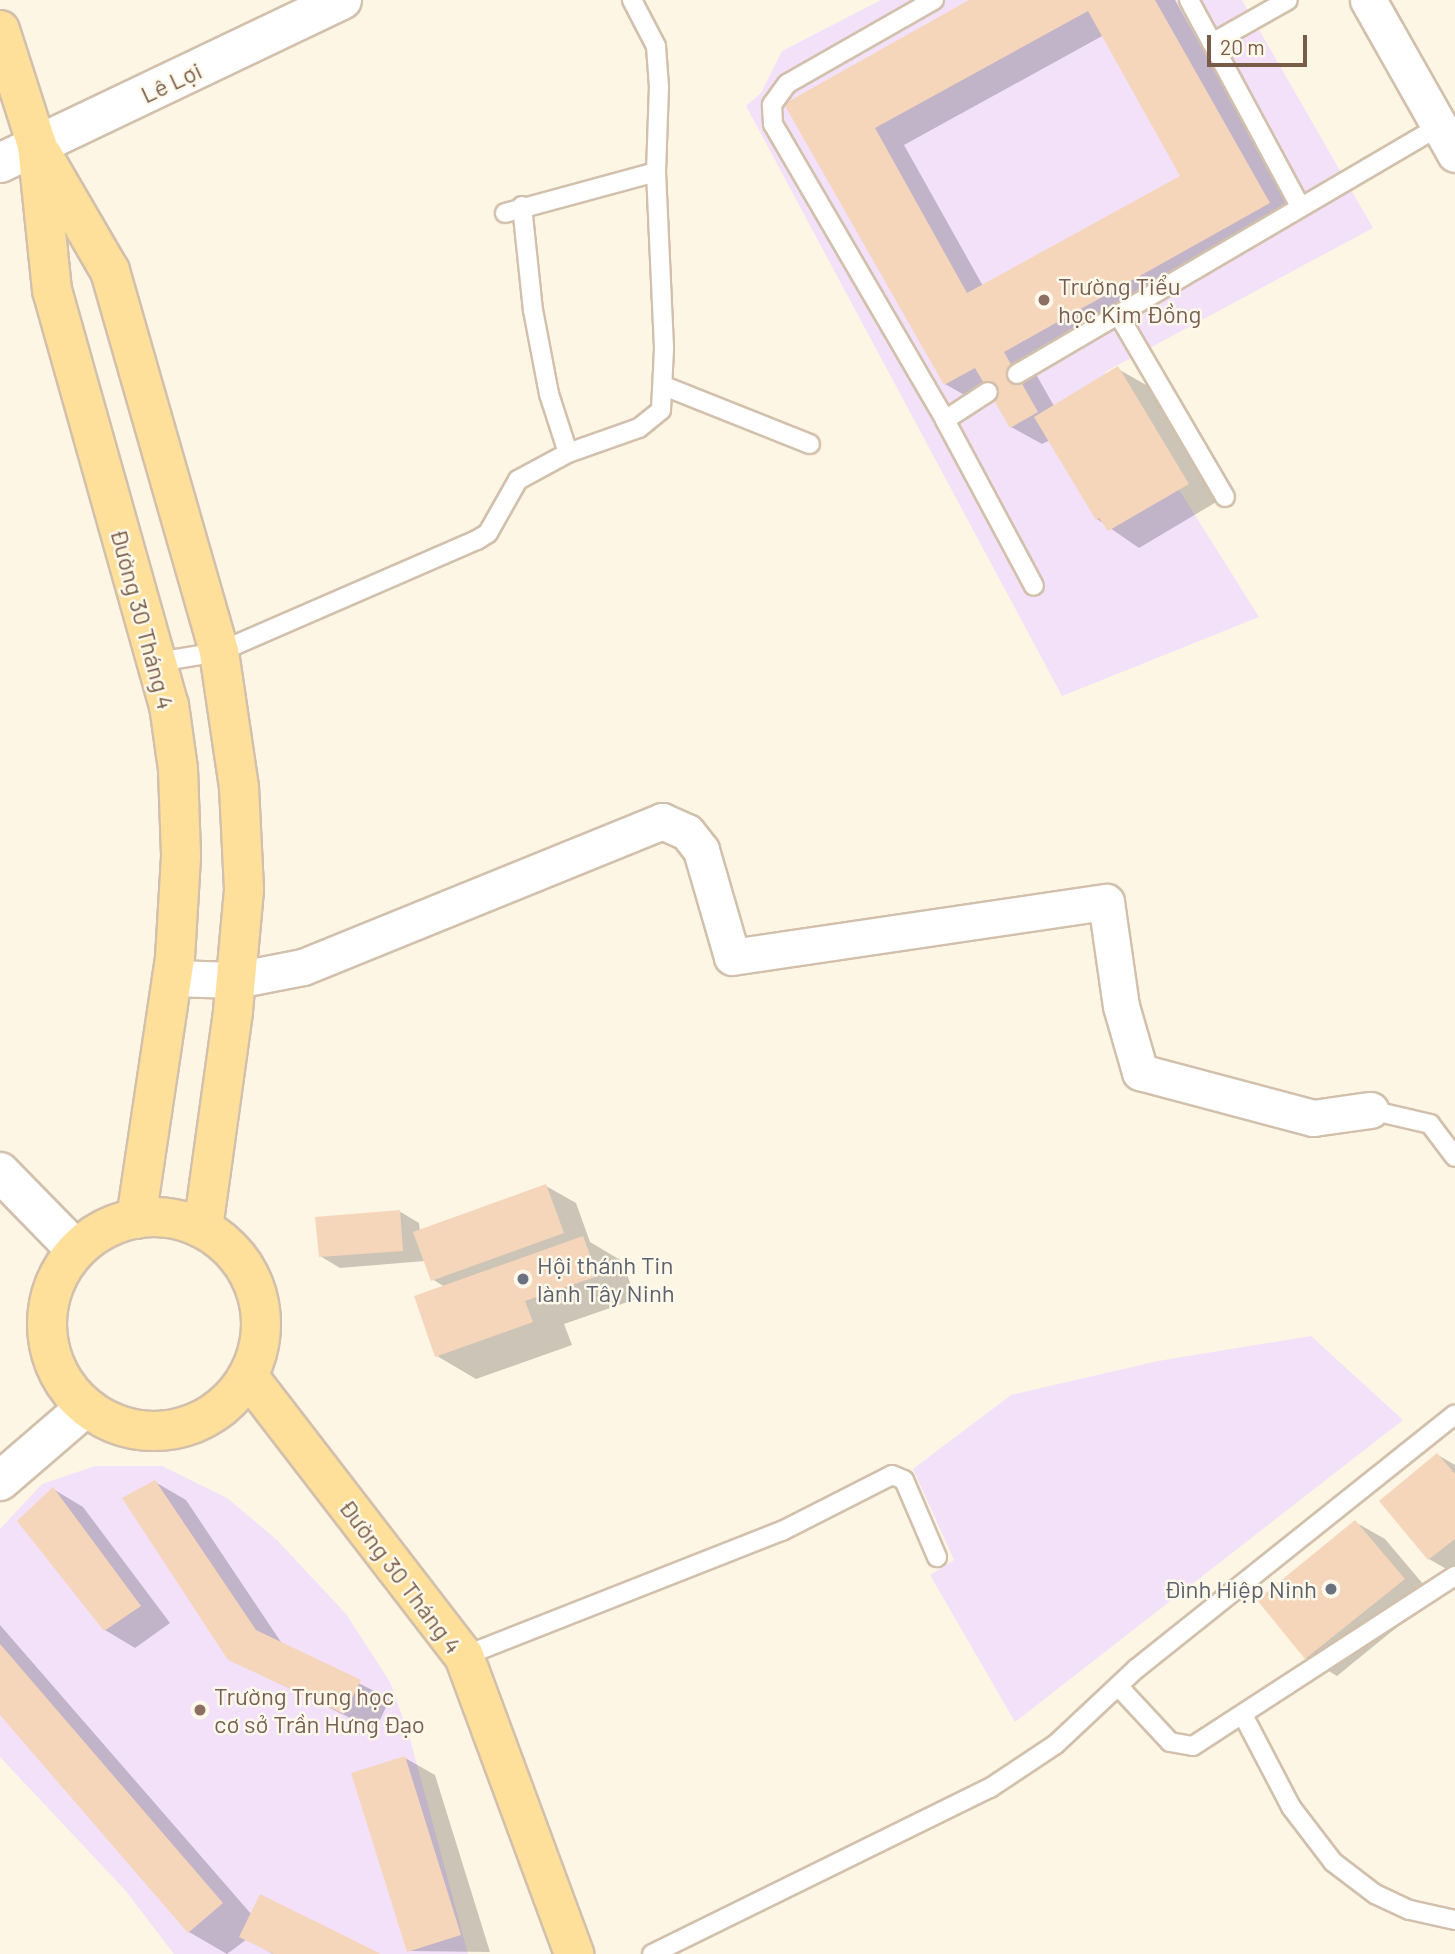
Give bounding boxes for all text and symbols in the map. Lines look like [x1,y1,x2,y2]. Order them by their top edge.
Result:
scale bar [1210,21,1310,65]
text: 20 m [1220,34,1265,59]
street label: Lê Lợi [136,55,206,109]
place label: Trường Tiểu học Kim Đồng [1058,272,1201,328]
marker: Trường Tiểu học Kim Đồng [1036,292,1052,308]
street label: Đường 30 Tháng 4 [105,526,181,712]
place label: Hội thánh Tin lành Tây Ninh [537,1251,675,1307]
marker: Hội thánh Tin lành Tây Ninh [515,1271,531,1287]
street label: Đường 30 Tháng 4 [334,1493,468,1659]
place label: Đình Hiệp Ninh [1164,1575,1317,1603]
marker: Đình Hiệp Ninh [1323,1581,1339,1597]
place label: Trường Trung học cơ sở Trần Hưng Đạo [214,1682,425,1738]
marker: Trường Trung học cơ sở Trần Hưng Đạo [192,1702,208,1718]

